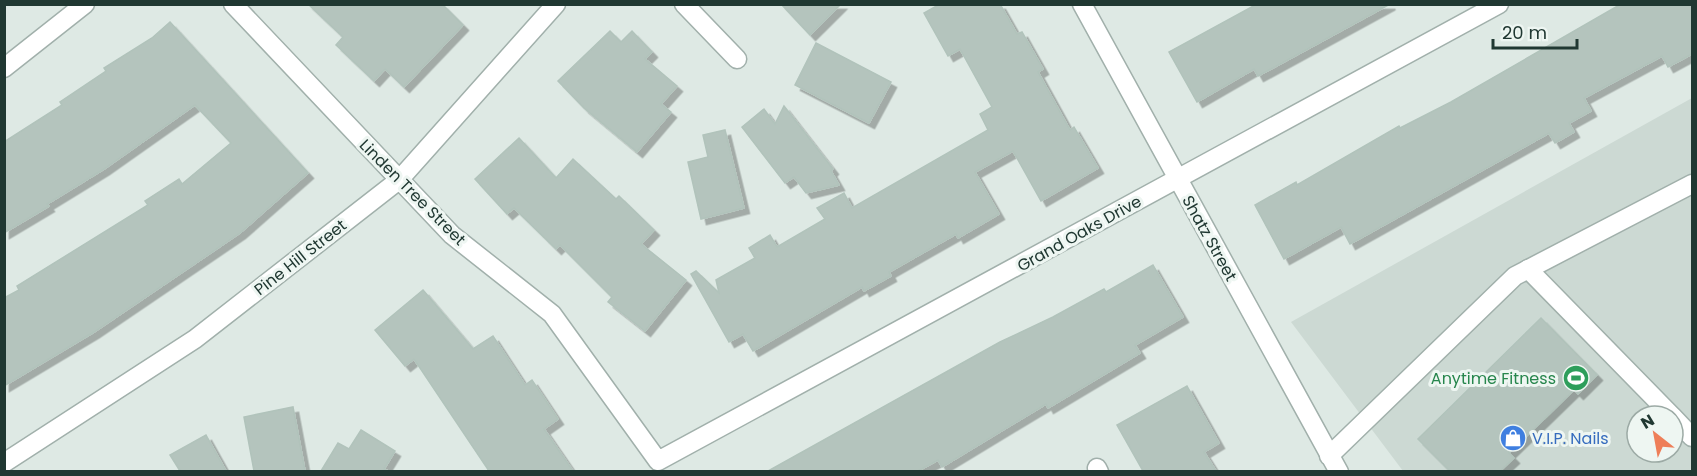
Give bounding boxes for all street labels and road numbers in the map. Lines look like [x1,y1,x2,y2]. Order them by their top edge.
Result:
street label: Linden Tree Street [354,134,471,251]
street label: Grand Oaks Drive [1013,190,1146,277]
street label: Shatz Street [1177,191,1243,285]
street label: Pine Hill Street [249,214,352,301]

